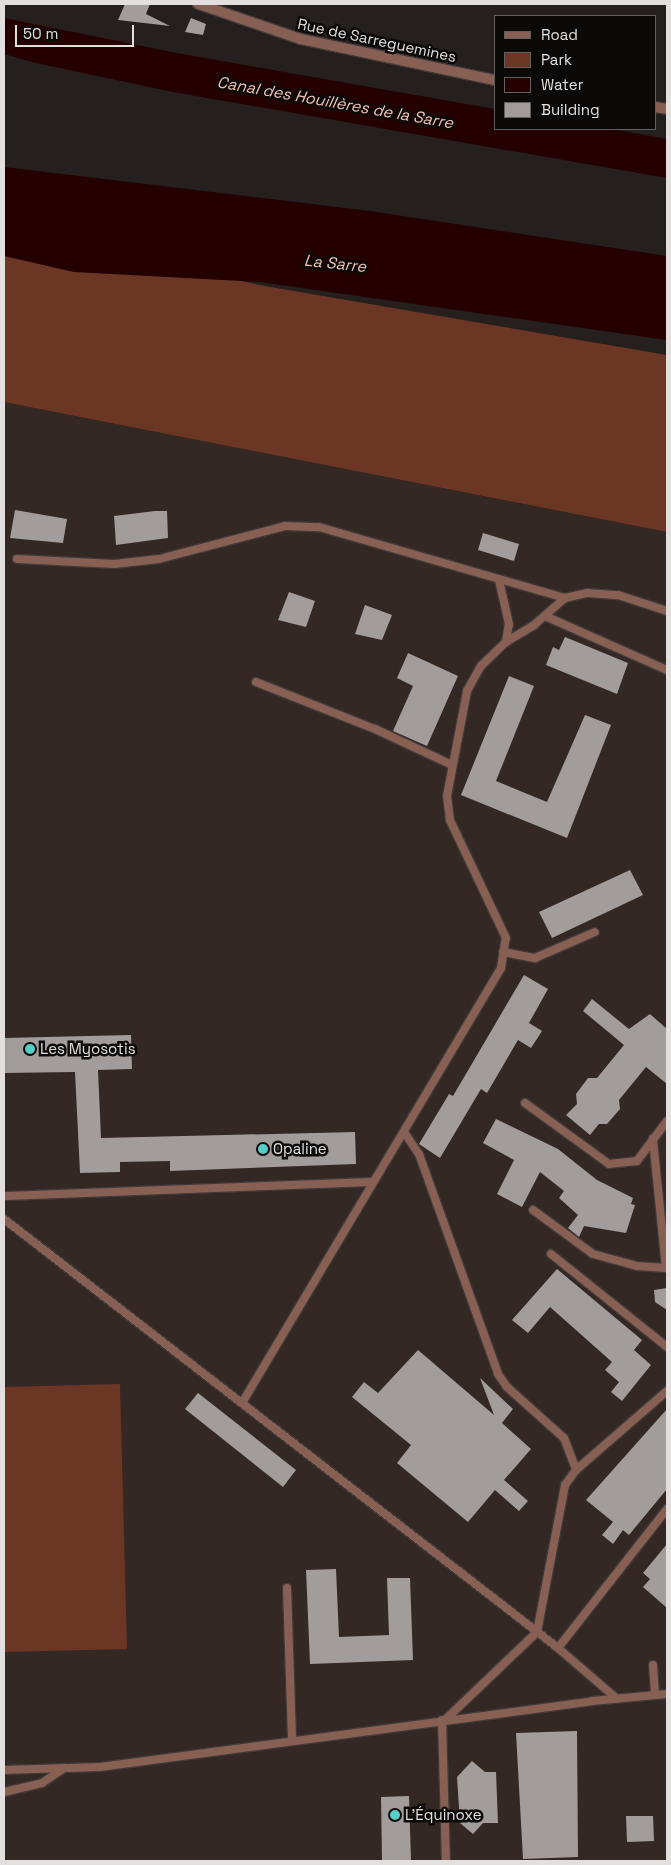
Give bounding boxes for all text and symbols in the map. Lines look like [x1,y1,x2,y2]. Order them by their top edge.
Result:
street label: Rue de Sarreguemines [296,14,458,66]
scale bar [18,15,136,47]
legend [493,15,656,130]
text: 50 m [23,24,58,43]
text: Road [541,25,578,44]
text: Park [541,50,572,69]
water label: Canal des Houillères de la Sarre [215,73,455,133]
text: Water [541,75,583,94]
text: Building [541,100,600,119]
water label: La Sarre [303,251,367,277]
place label: Les Myosotis [40,1040,136,1058]
marker: Les Myosotis [24,1043,36,1055]
place label: Opaline [273,1140,327,1158]
marker: Opaline [257,1143,269,1155]
place label: L'Équinoxe [405,1806,482,1824]
marker: L'Équinoxe [389,1809,401,1821]

